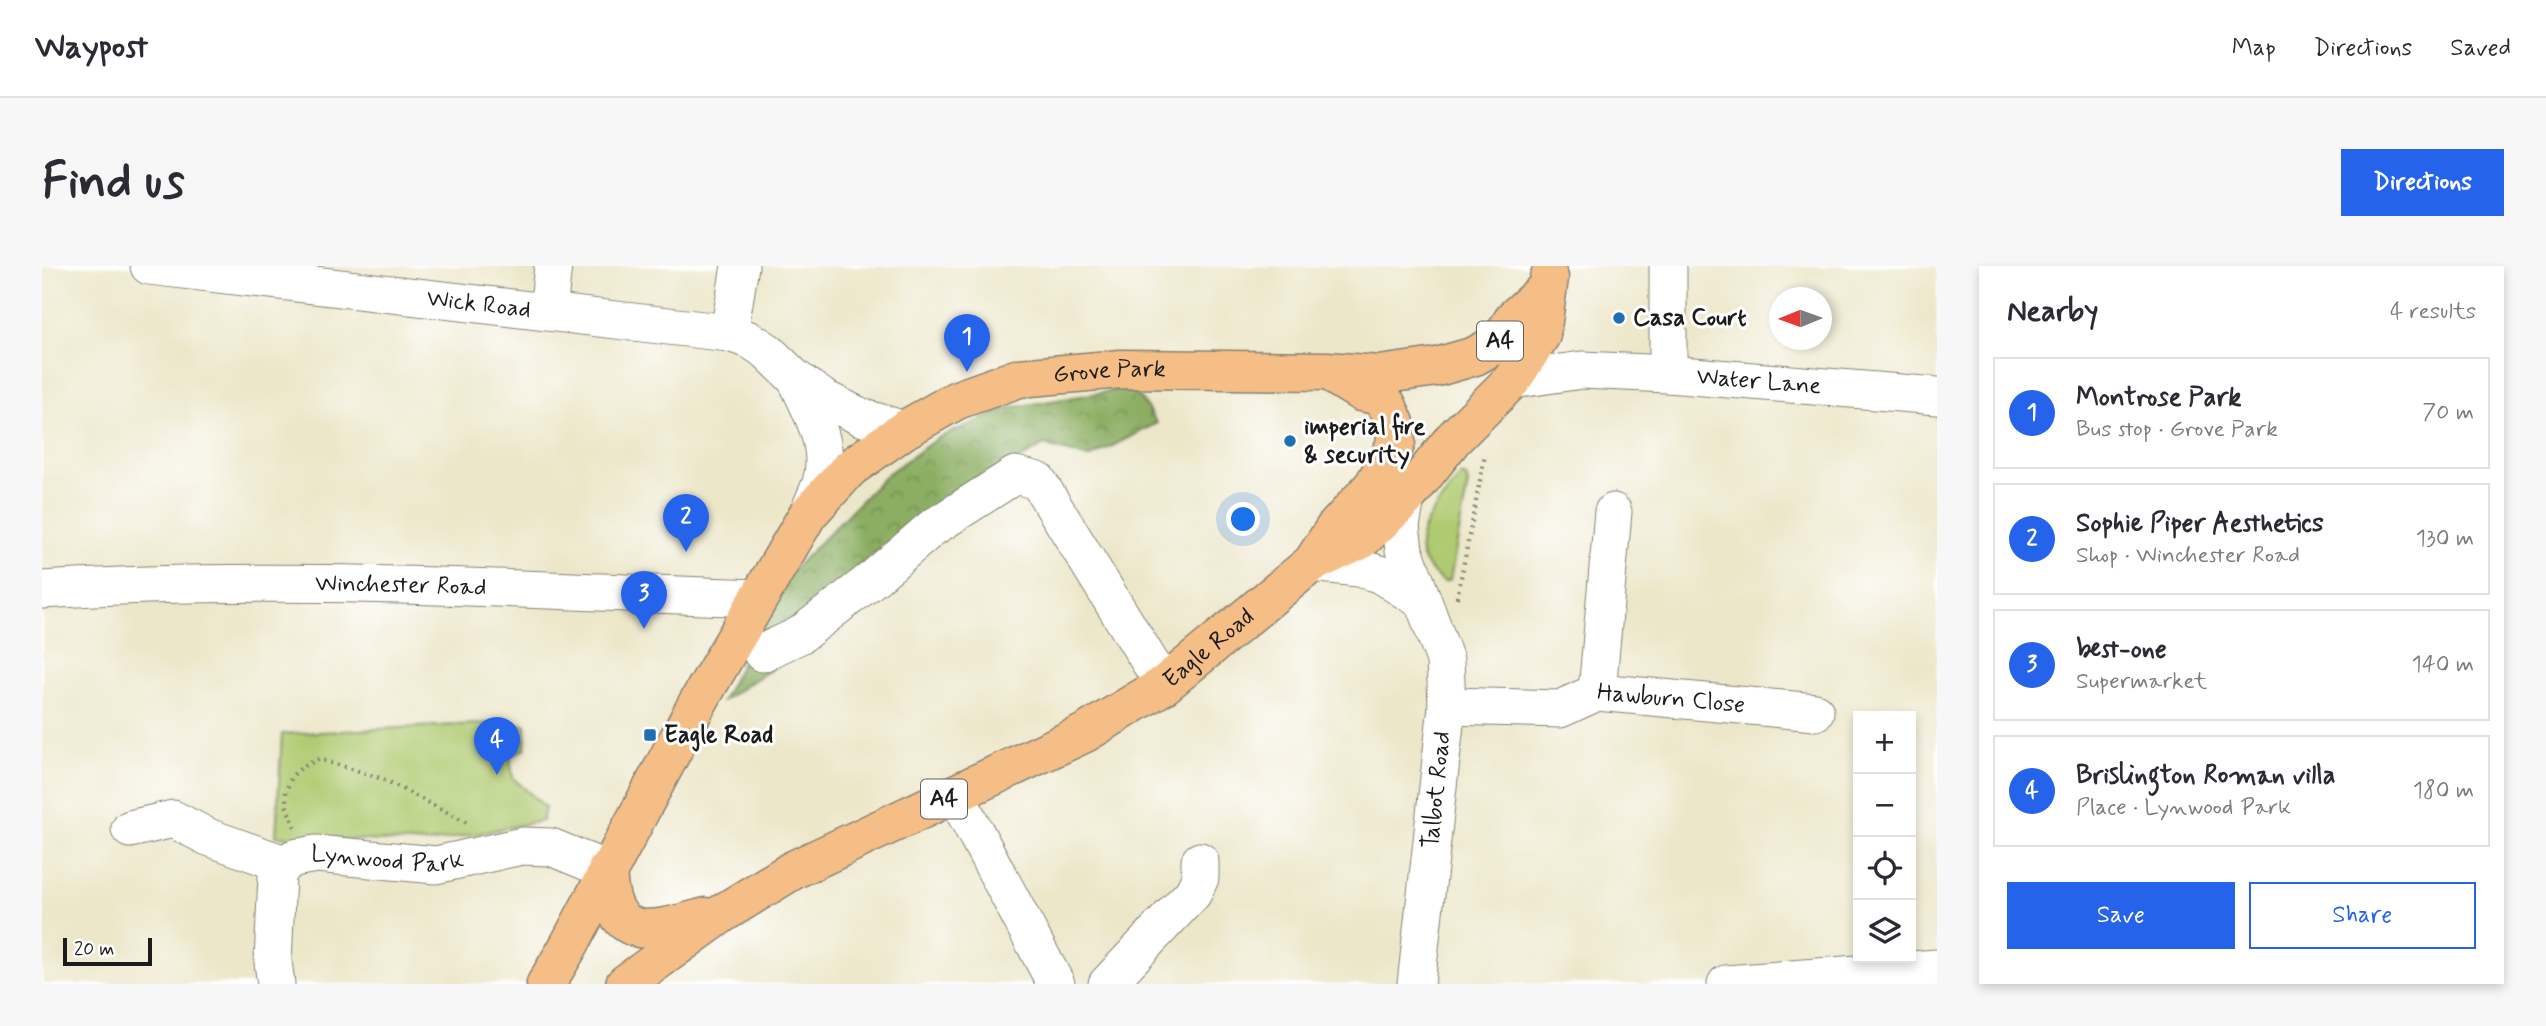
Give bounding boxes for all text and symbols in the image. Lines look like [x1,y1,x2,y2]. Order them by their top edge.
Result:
text: Waypost [35,26,148,70]
text: Map [2232,33,2276,64]
text: Directions [2314,33,2412,64]
text: Saved [2450,33,2511,64]
button: Directions [2341,149,2504,216]
text: Find us [42,150,185,215]
street label: Wick Road [425,283,533,326]
north arrow [1769,287,1832,350]
text: Nearby [2007,292,2098,331]
text: 4 results [2390,297,2476,327]
place label: Casa Court [1633,303,1746,334]
marker: Casa Court [1611,310,1627,326]
pin: 1 [944,314,990,372]
road number: A4 [1477,321,1523,360]
street label: Grove Park [1052,353,1166,390]
street label: Water Lane [1695,361,1823,402]
text: Montrose Park [2076,381,2241,415]
text: 1 [2027,398,2037,428]
text: 70 m [2422,398,2474,428]
place label: imperial fire & security [1304,412,1426,471]
text: Bus stop · Grove Park [2076,415,2278,445]
marker: imperial fire & security [1282,433,1298,449]
pin: 2 [663,494,709,552]
your location [1226,502,1260,536]
text: Sophie Piper Aesthetics [2076,507,2324,541]
text: 2 [2026,524,2038,554]
text: 130 m [2416,524,2474,554]
text: Shop · Winchester Road [2076,541,2300,571]
street label: Winchester Road [315,568,487,603]
pin: 3 [621,571,667,629]
street label: Eagle Road [1157,601,1261,695]
text: best-one [2076,633,2167,667]
text: 3 [2027,650,2037,680]
text: 140 m [2411,650,2474,680]
text: Supermarket [2076,667,2207,697]
street label: Hawburn Close [1596,677,1746,721]
map controls [1853,711,1916,963]
button: + [1853,711,1916,774]
pin: 4 [474,717,520,775]
place label: Eagle Road [664,720,773,752]
marker: Eagle Road [642,727,658,743]
street label: Talbot Road [1415,730,1459,850]
text: Brislington Roman villa [2076,759,2335,793]
button: − [1853,774,1916,837]
text: 4 [2025,776,2039,806]
text: 180 m [2413,776,2474,806]
road number: A4 [921,779,967,818]
text: Place · Lynwood Park [2076,793,2291,823]
button: locate [1853,837,1916,900]
street label: Lynwood Park [310,838,466,881]
button: Save [2007,882,2235,949]
button: Share [2249,882,2476,949]
button: layers [1853,900,1916,963]
scale bar [63,935,152,967]
text: 20 m [74,937,114,962]

